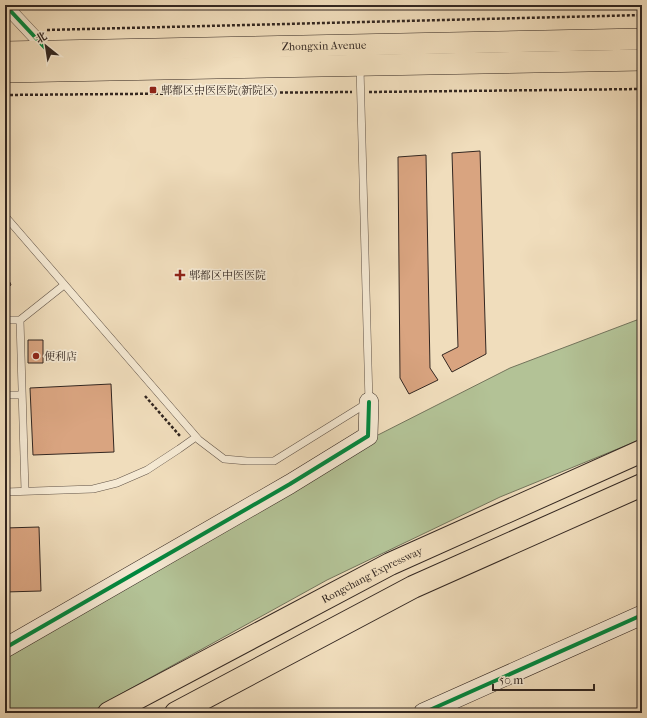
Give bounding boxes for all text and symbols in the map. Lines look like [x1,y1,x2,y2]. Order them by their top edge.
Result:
north arrow [26,26,66,66]
text: 北 [33,29,49,46]
street label: Zhongxin Avenue [281,39,367,53]
place label: 郫都区中医医院(新院区) [161,84,277,97]
marker: 郫都区中医医院(新院区) [148,85,158,95]
marker: 郫都区中医医院 [174,269,186,281]
place label: 郫都区中医医院 [189,269,266,282]
place label: 便利店 [44,350,77,363]
marker: 便利店 [31,351,41,361]
street label: Rongchang Expressway [319,544,426,606]
scale bar [493,666,594,692]
text: 50 m [499,673,523,687]

